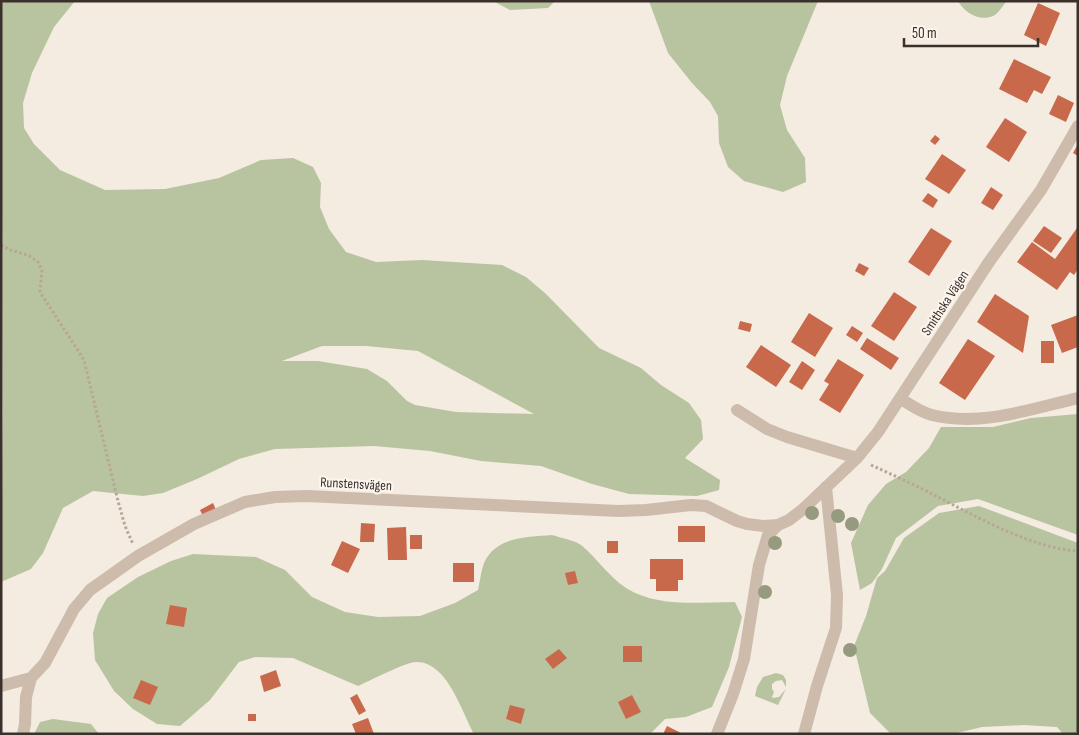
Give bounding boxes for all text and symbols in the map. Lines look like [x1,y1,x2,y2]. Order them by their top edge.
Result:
scale bar [904,15,1038,47]
text: 50 m [912,24,937,43]
street label: Smithska Vägen [918,267,972,339]
street label: Runstensvägen [320,474,392,494]

